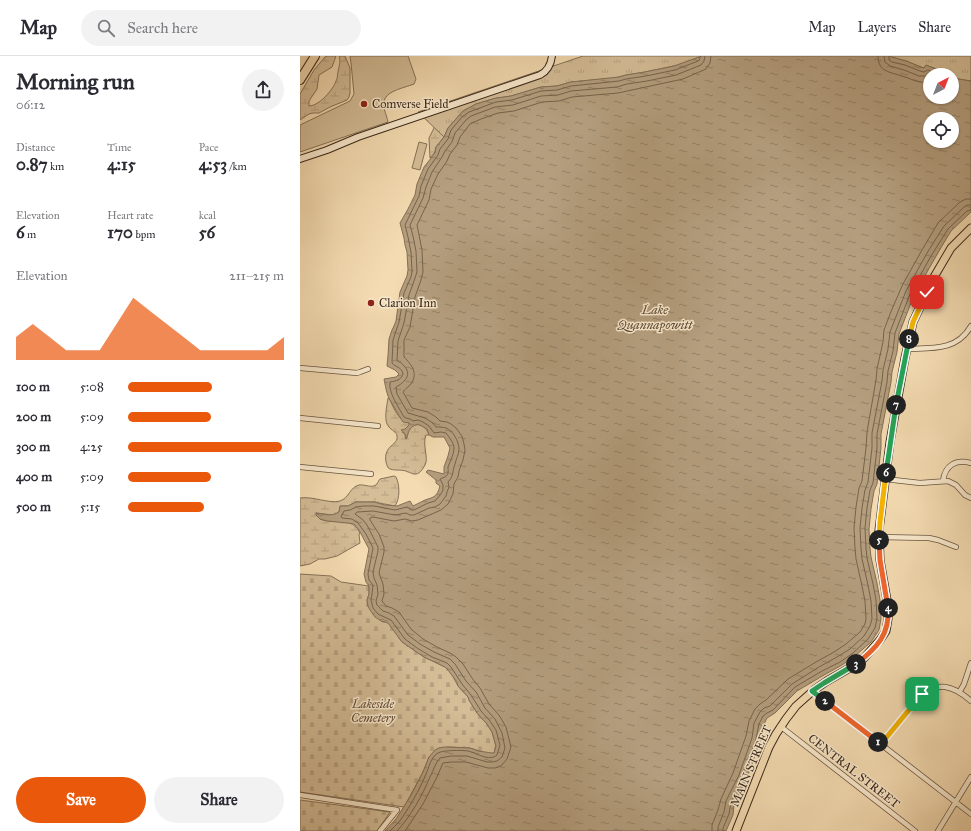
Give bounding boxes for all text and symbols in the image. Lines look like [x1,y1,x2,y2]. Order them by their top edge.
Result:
search box [81,10,361,46]
text: Map [20,16,57,39]
icon: search [95,17,117,39]
text: Search here [127,19,198,37]
text: Map [808,19,836,36]
text: Layers [858,19,896,36]
text: Share [918,19,951,36]
text: Morning run [16,68,135,95]
north arrow [923,68,959,104]
map controls [923,68,959,148]
button: share [242,69,284,111]
text: 06:12 [16,97,45,113]
place label: Comverse Field [372,97,449,111]
marker: Comverse Field [359,99,369,109]
button: locate [923,112,959,148]
text: Distance [16,141,55,154]
text: Time [107,141,132,154]
text: Pace [199,141,219,154]
text: 0.87 [16,154,48,175]
text: 4:15 [107,154,136,175]
text: 4:53 [199,154,227,175]
text: km [48,160,64,173]
text: /km [227,160,247,173]
text: Elevation [16,209,60,222]
text: Heart rate [107,209,154,222]
text: kcal [199,209,216,222]
text: 6 [16,222,25,243]
text: 170 [107,222,133,243]
text: 56 [199,222,215,243]
text: m [25,228,36,241]
text: bpm [133,228,155,241]
text: Elevation [16,268,68,284]
text: 211–215 m [229,268,284,284]
pin [910,275,944,309]
icon: check [916,281,938,303]
place label: Clarion Inn [379,296,437,310]
marker: Clarion Inn [366,298,376,308]
water label: Lake Quannapowitt [617,302,693,333]
pin: 8 [899,329,919,349]
text: 8 [906,332,912,345]
text: 100 m [16,379,50,395]
text: 5:08 [80,379,104,395]
pin: 7 [886,395,906,415]
text: 7 [893,398,899,411]
text: 200 m [16,409,51,425]
text: 5:09 [80,409,104,425]
text: 300 m [16,439,50,455]
text: 4:25 [80,439,103,455]
pin: 6 [876,463,896,483]
text: 6 [883,466,889,479]
text: 400 m [16,469,52,485]
text: 5:09 [80,469,104,485]
text: 500 m [16,499,51,515]
text: 5:15 [80,499,100,515]
pin: 5 [869,530,889,550]
text: 5 [876,533,882,546]
pin: 4 [878,598,898,618]
text: 4 [885,601,891,614]
pin: 3 [846,654,866,674]
text: 3 [854,657,858,670]
pin [905,677,939,711]
icon: arrive [911,683,933,705]
pin: 2 [815,691,835,711]
text: 2 [822,694,828,707]
park label: Lakeside Cemetery [351,697,396,725]
street label: MAIN STREET [727,723,775,809]
street label: CENTRAL STREET [806,731,902,811]
pin: 1 [868,732,888,752]
text: 1 [876,735,880,748]
button: Save [16,777,146,823]
button: Share [154,777,284,823]

